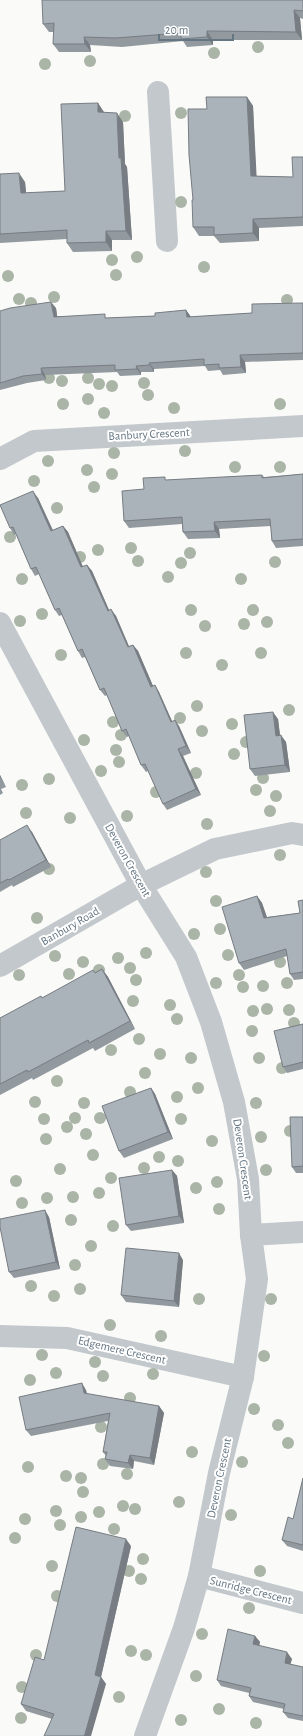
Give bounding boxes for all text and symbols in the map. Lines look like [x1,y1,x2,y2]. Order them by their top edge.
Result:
scale bar [159,16,233,42]
text: 20 m [165,24,188,36]
street label: Banbury Crescent [108,426,190,443]
street label: Deveron Crescent [103,821,153,899]
street label: Banbury Road [39,904,102,948]
street label: Deveron Crescent [231,1118,255,1200]
street label: Edgemere Crescent [77,1334,167,1366]
street label: Deveron Crescent [205,1437,233,1519]
street label: Sunridge Crescent [209,1574,293,1606]

